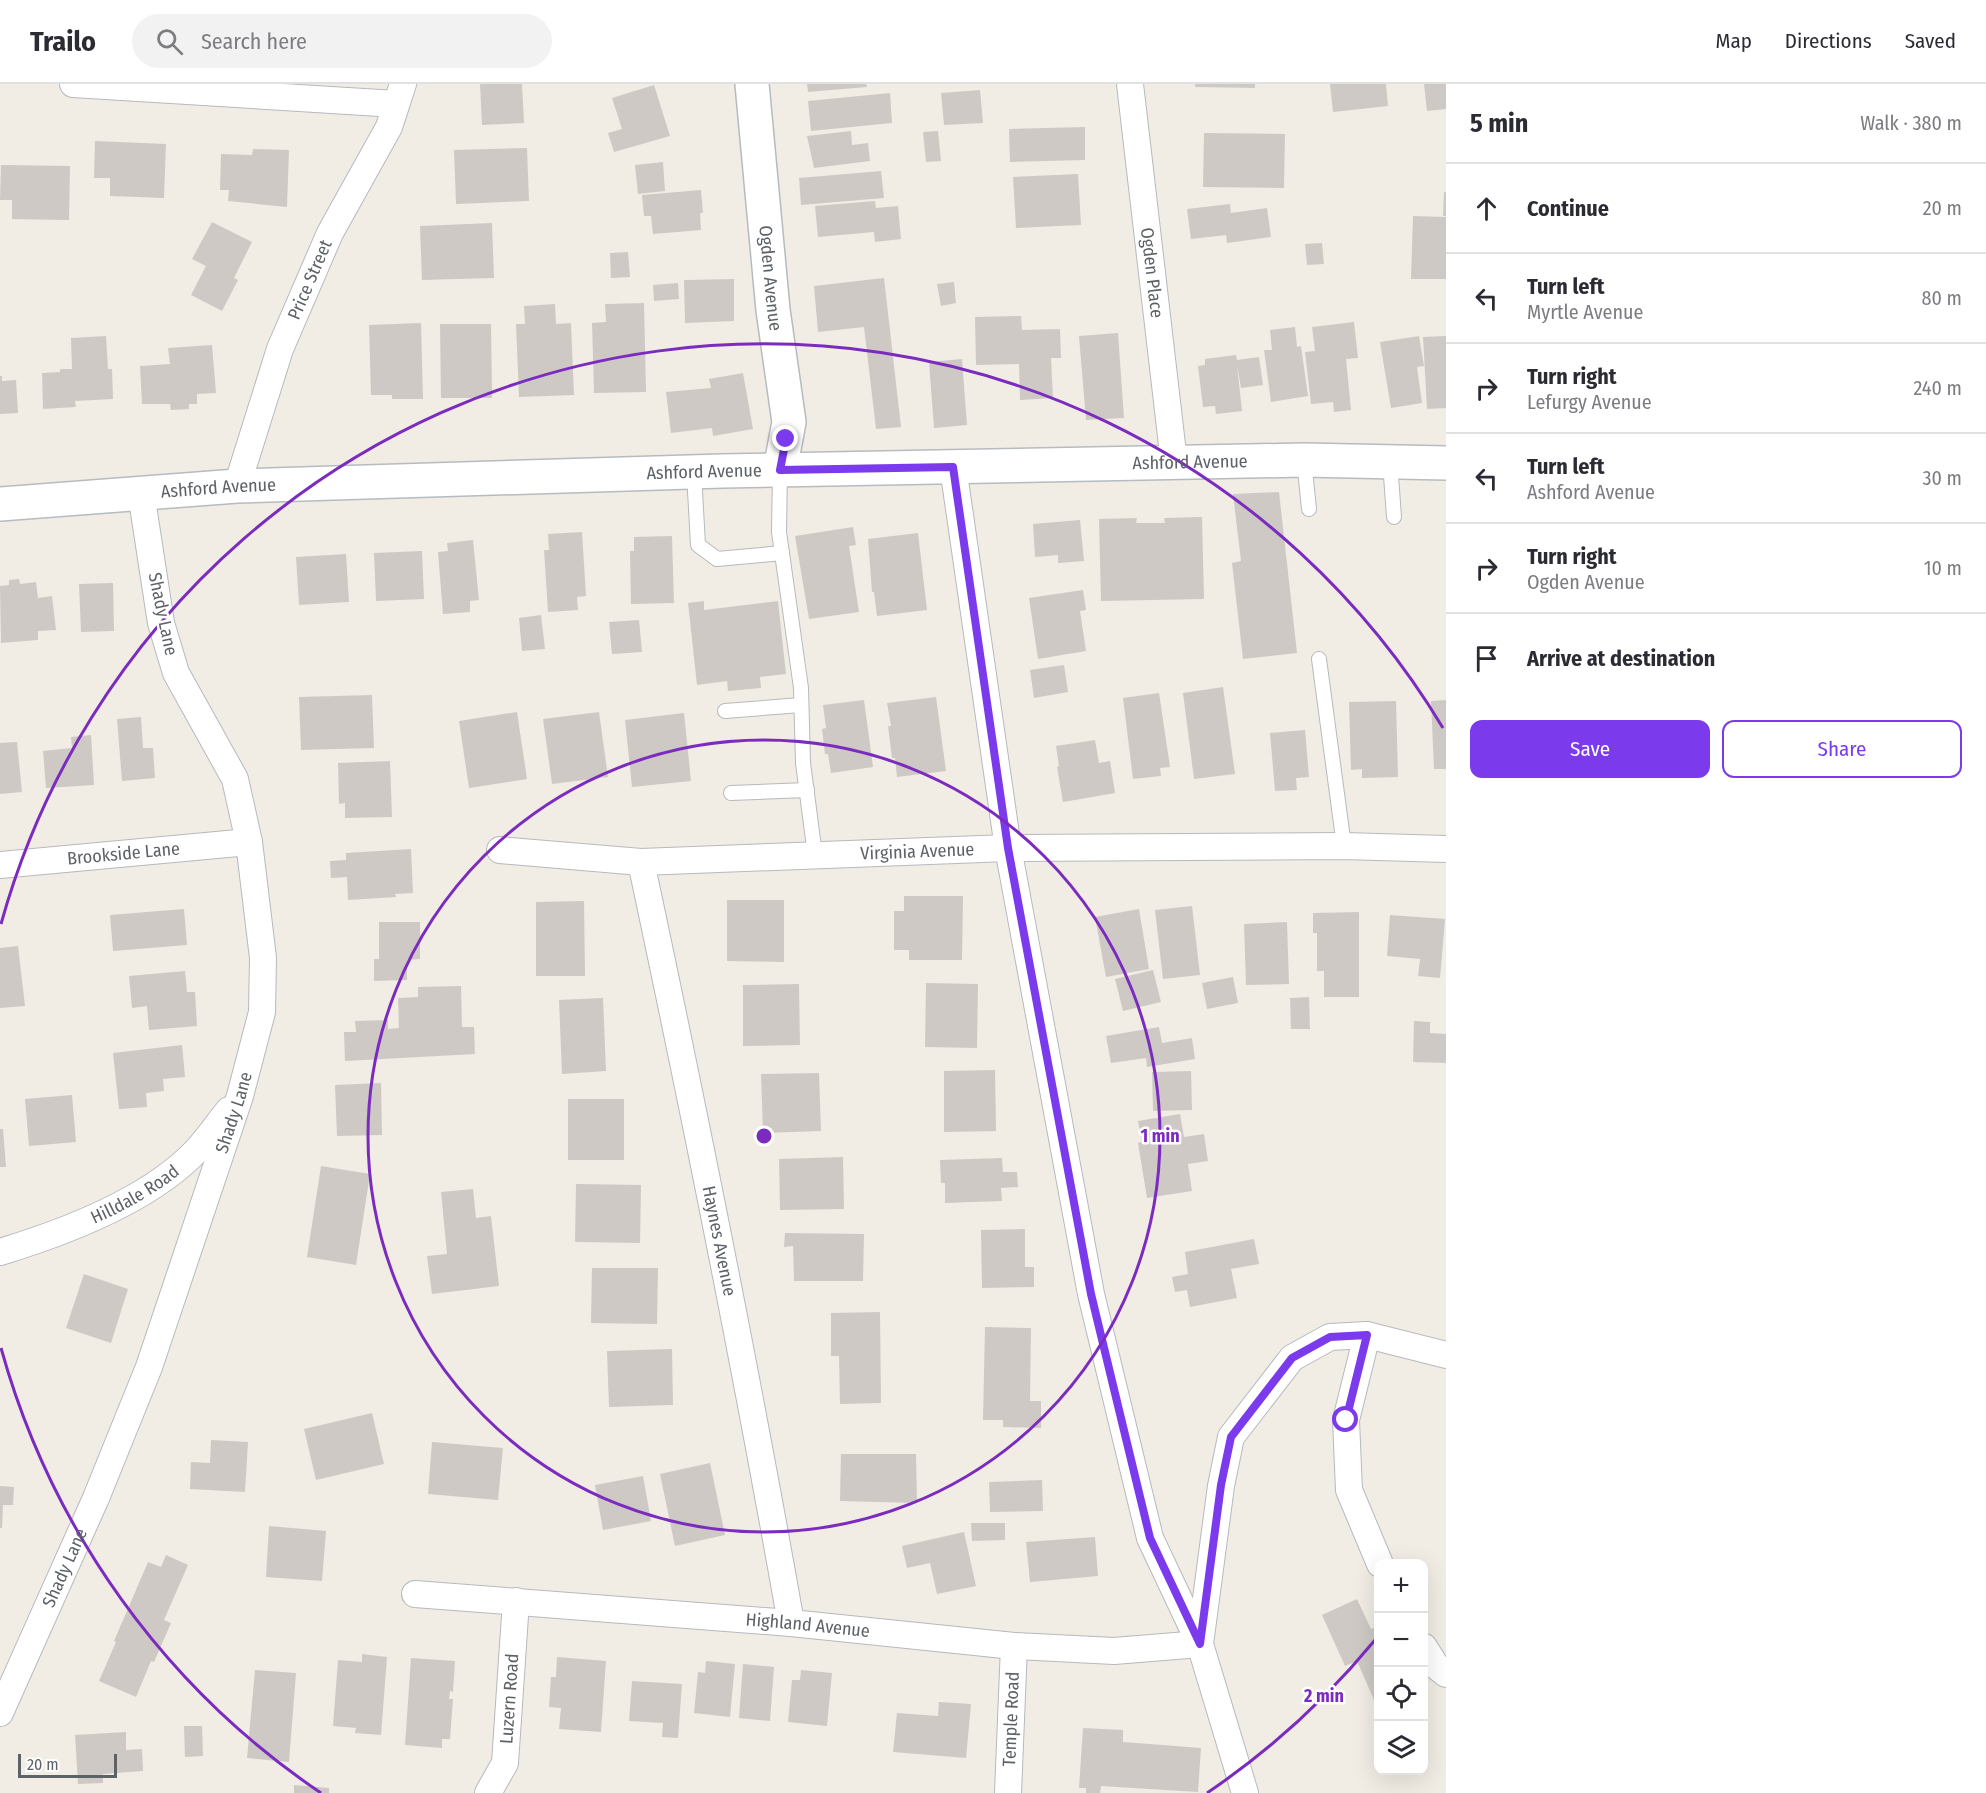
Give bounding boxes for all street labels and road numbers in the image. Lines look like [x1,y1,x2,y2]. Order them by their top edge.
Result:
street label: Ogden Avenue [754,224,787,332]
street label: Ogden Place [1136,226,1168,319]
street label: Price Street [283,236,337,323]
street label: Ashford Avenue [1132,450,1248,474]
street label: Ashford Avenue [646,459,762,484]
street label: Ashford Avenue [160,474,276,503]
street label: Shady Lane [143,571,183,658]
street label: Brookside Lane [66,837,181,870]
street label: Virginia Avenue [860,838,975,865]
street label: Shady Lane [211,1069,257,1156]
street label: Hilldale Road [87,1160,183,1229]
street label: Haynes Avenue [697,1184,741,1298]
street label: Shady Lane [38,1525,92,1611]
street label: Highland Avenue [745,1609,871,1642]
street label: Luzern Road [495,1653,523,1744]
street label: Temple Road [998,1671,1024,1767]

